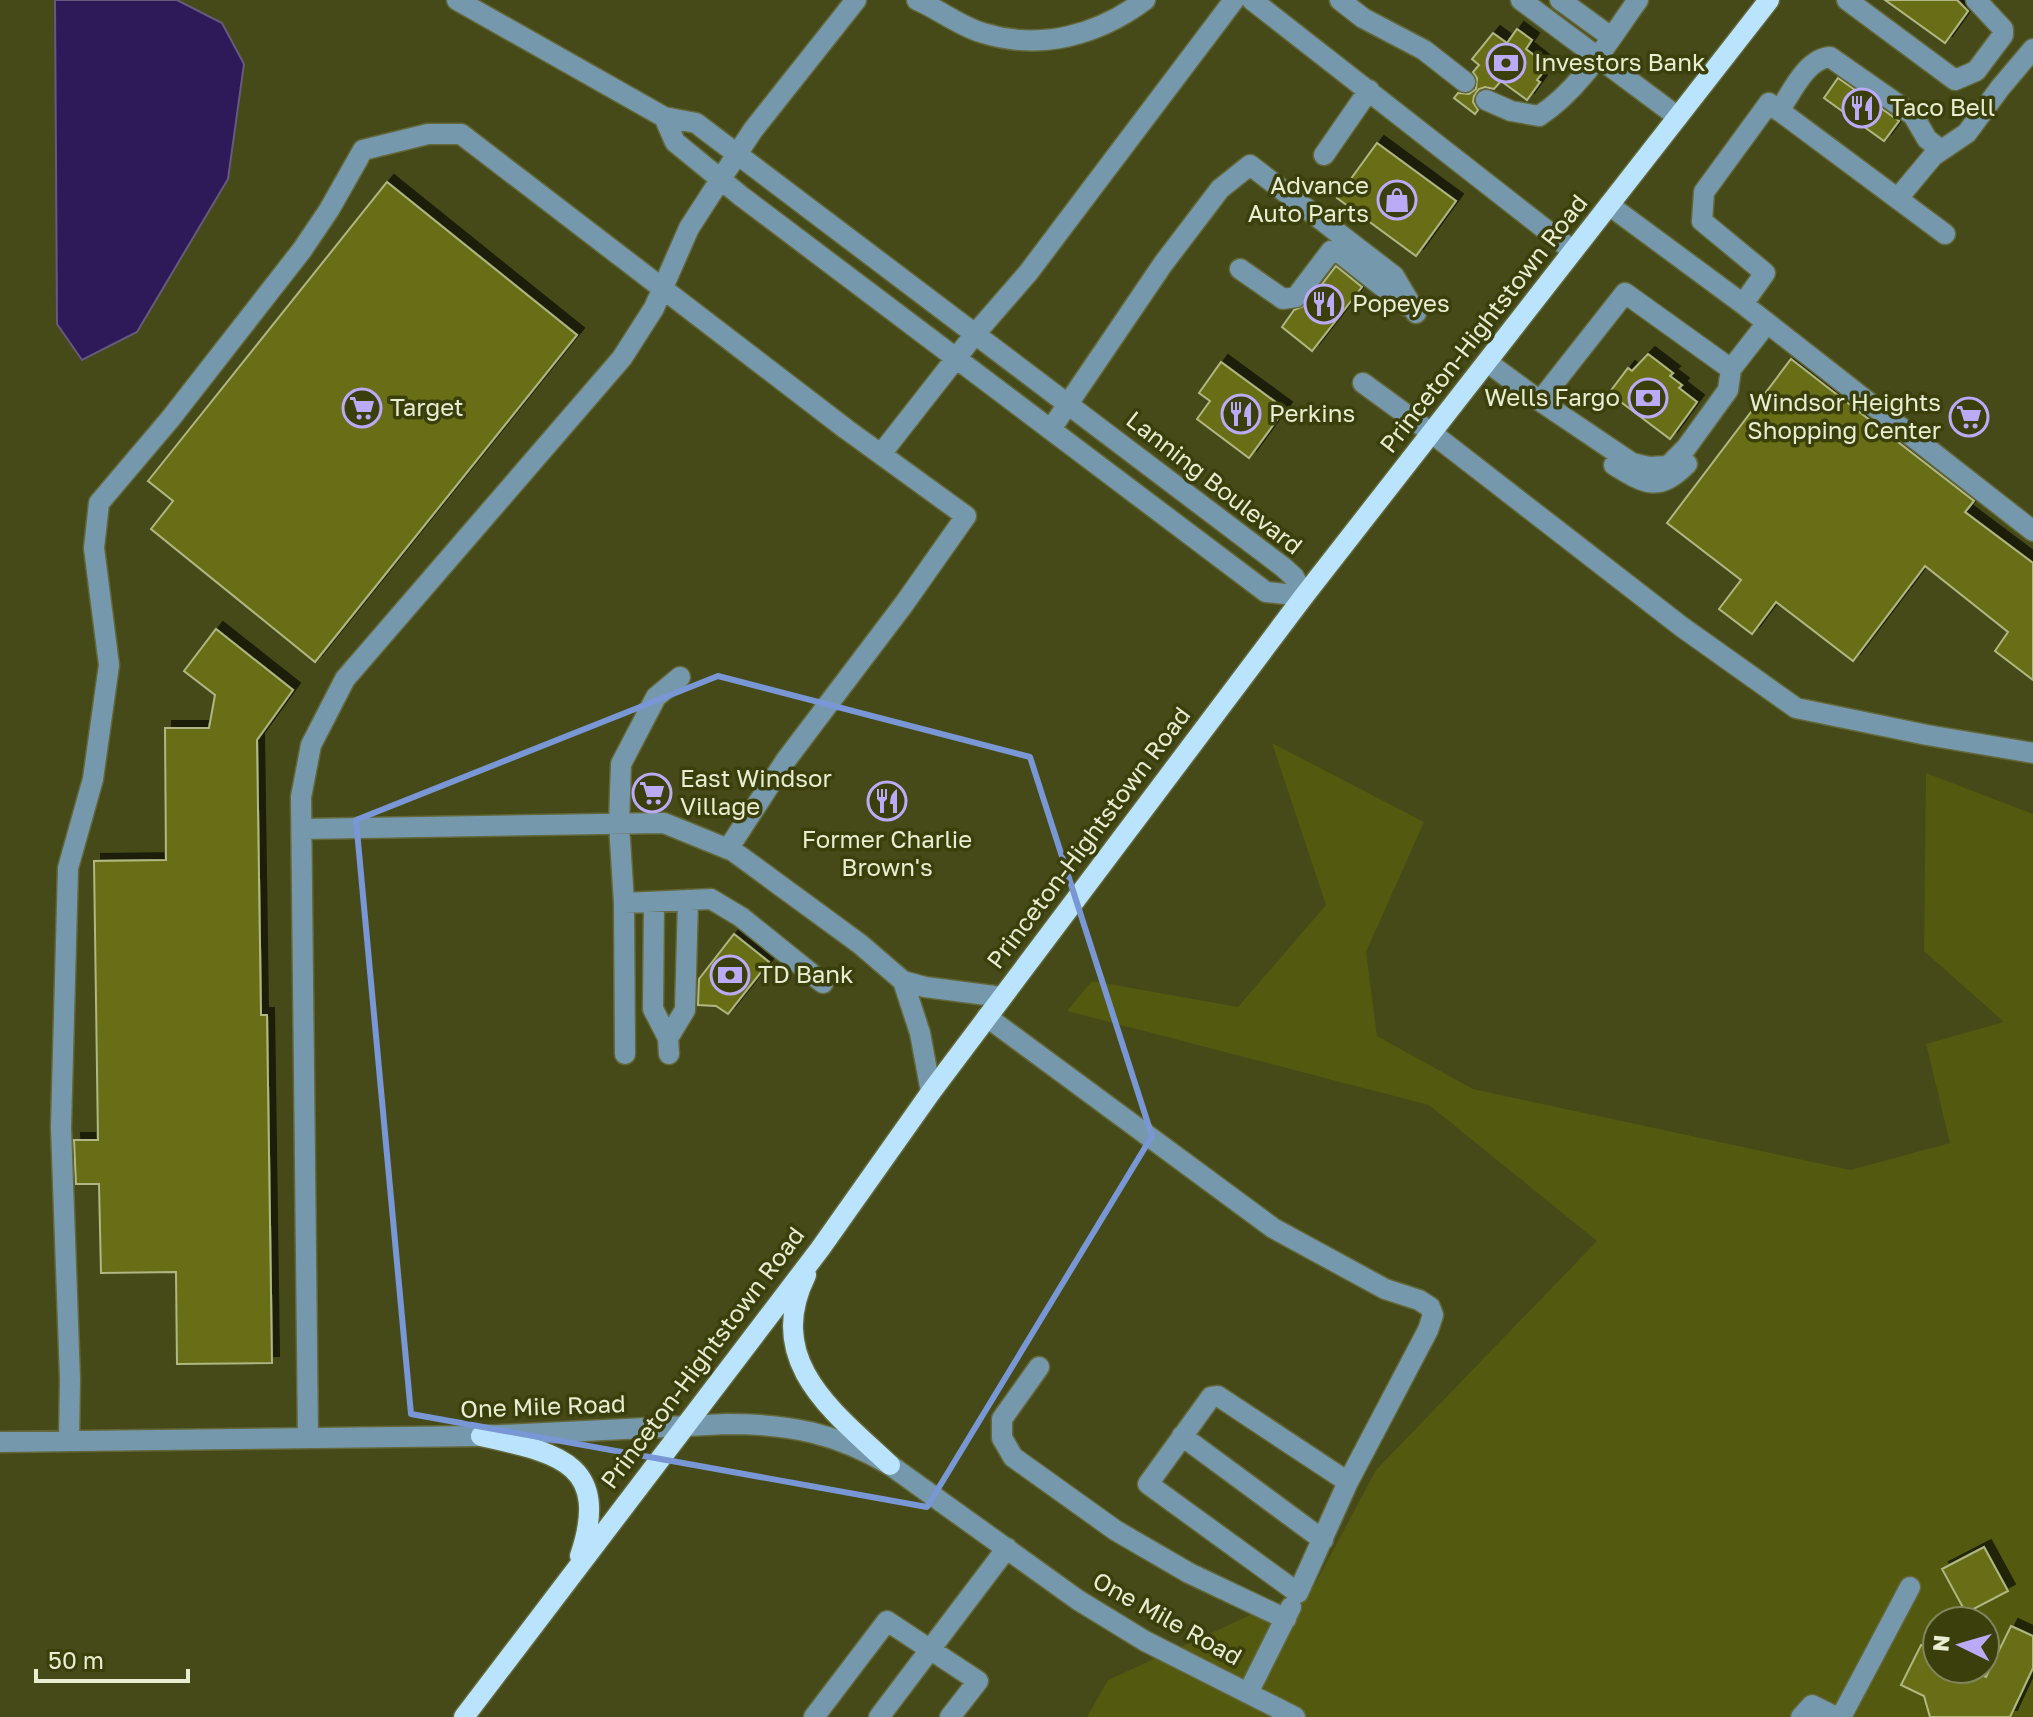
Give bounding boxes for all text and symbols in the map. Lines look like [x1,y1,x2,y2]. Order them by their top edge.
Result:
bank icon: Investors Bank [1485,42,1527,84]
place label: Investors Bank [1534,47,1705,76]
restaurant icon: Taco Bell [1841,87,1883,129]
place label: Taco Bell [1890,92,1995,121]
place label: Advance Auto Parts [1248,170,1369,227]
shop icon: Advance Auto Parts [1376,179,1418,221]
street label: Princeton-Hightstown Road [1373,188,1593,458]
restaurant icon: Popeyes [1303,283,1345,325]
place label: Popeyes [1352,288,1450,317]
bank icon: Wells Fargo [1627,377,1669,419]
place label: Wells Fargo [1484,382,1620,411]
supermarket icon: Target [341,387,383,429]
place label: Windsor Heights Shopping Center [1747,387,1941,444]
place label: Target [390,392,464,421]
restaurant icon: Perkins [1220,393,1262,435]
supermarket icon: Windsor Heights Shopping Center [1948,396,1990,438]
place label: Perkins [1269,398,1355,427]
street label: Lanning Boulevard [1121,404,1309,559]
street label: Princeton-Hightstown Road [980,701,1196,974]
place label: East Windsor Village [680,763,832,820]
supermarket icon: East Windsor Village [631,772,673,814]
restaurant icon: Former Charlie Brown's [866,780,908,822]
place label: Former Charlie Brown's [802,824,972,881]
bank icon: TD Bank [709,954,751,996]
place label: TD Bank [758,959,854,988]
street label: Princeton-Hightstown Road [594,1221,810,1494]
street label: One Mile Road [460,1388,626,1423]
street label: One Mile Road [1088,1565,1247,1671]
north arrow [1921,1605,2001,1685]
scale bar [36,1633,188,1683]
text: N [1926,1634,1955,1653]
text: 50 m [48,1645,104,1674]

